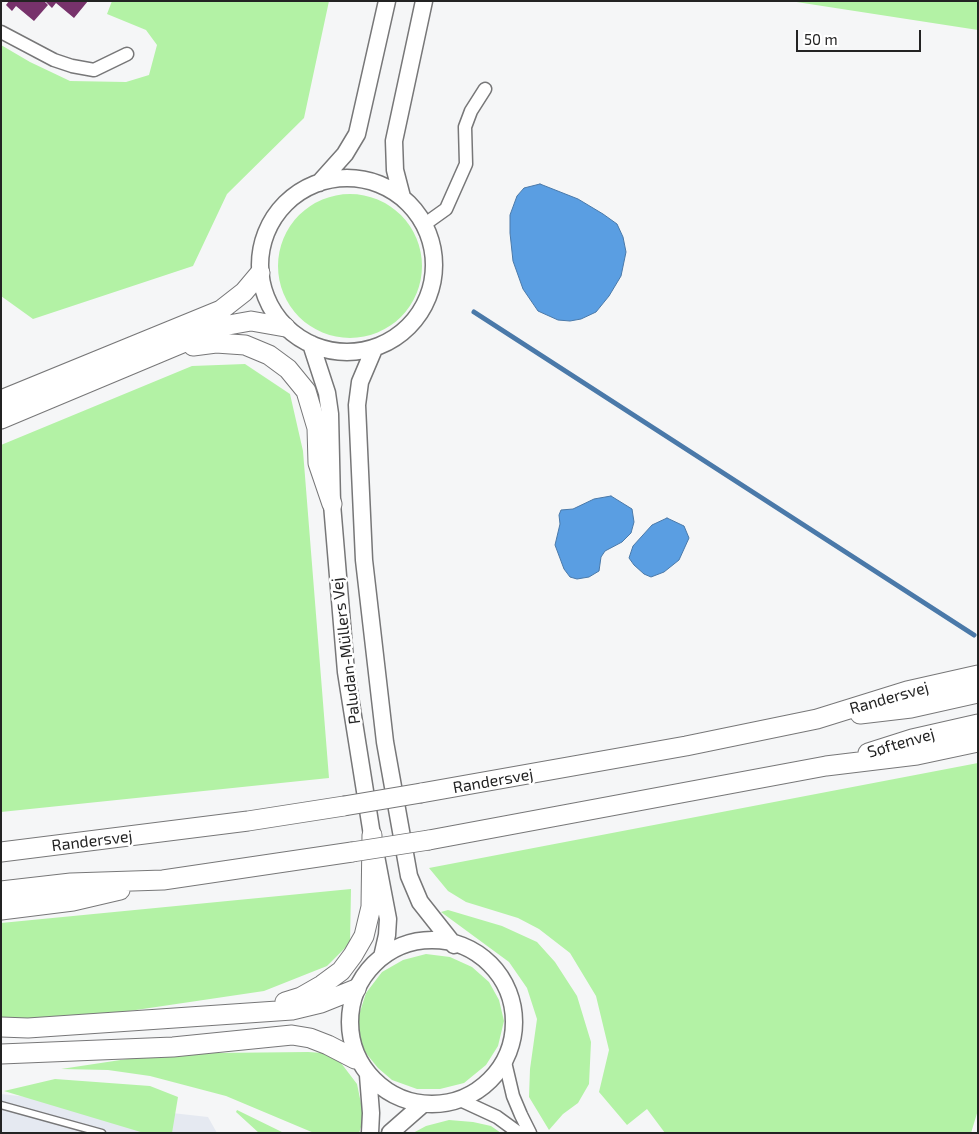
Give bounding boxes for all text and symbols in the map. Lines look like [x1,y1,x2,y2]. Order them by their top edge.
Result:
scale bar [799,20,924,52]
text: 50 m [804,30,838,48]
street label: Paludan-Müllers Vej [327,577,365,725]
street label: Randersvej [847,678,931,718]
street label: Søftenvej [865,724,937,762]
street label: Randersvej [451,764,535,798]
street label: Randersvej [51,827,133,855]

